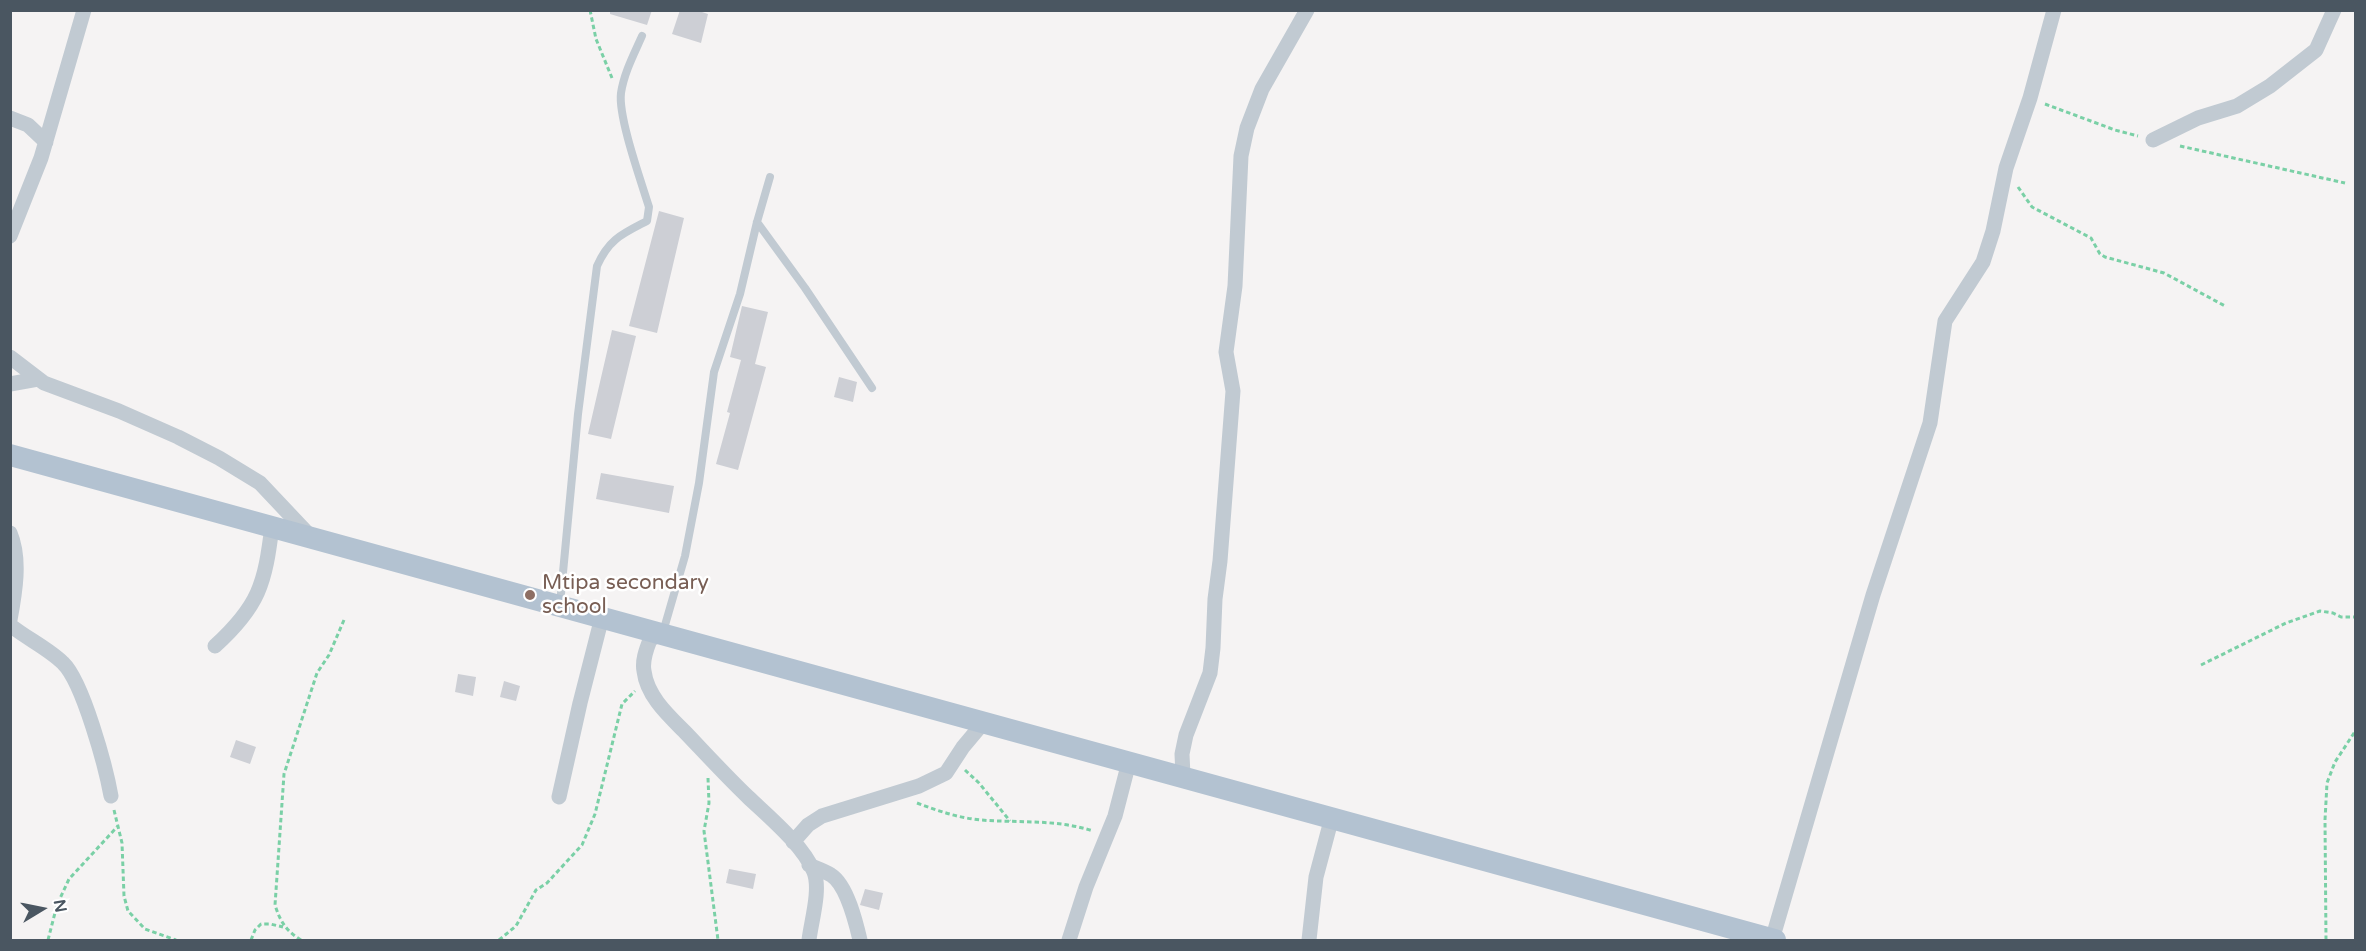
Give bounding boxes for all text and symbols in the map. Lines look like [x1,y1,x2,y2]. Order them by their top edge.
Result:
place label: Mtipa secondary school [542,570,709,620]
marker: Mtipa secondary school [523,588,537,602]
north arrow [12,879,72,939]
text: N [49,898,71,914]

